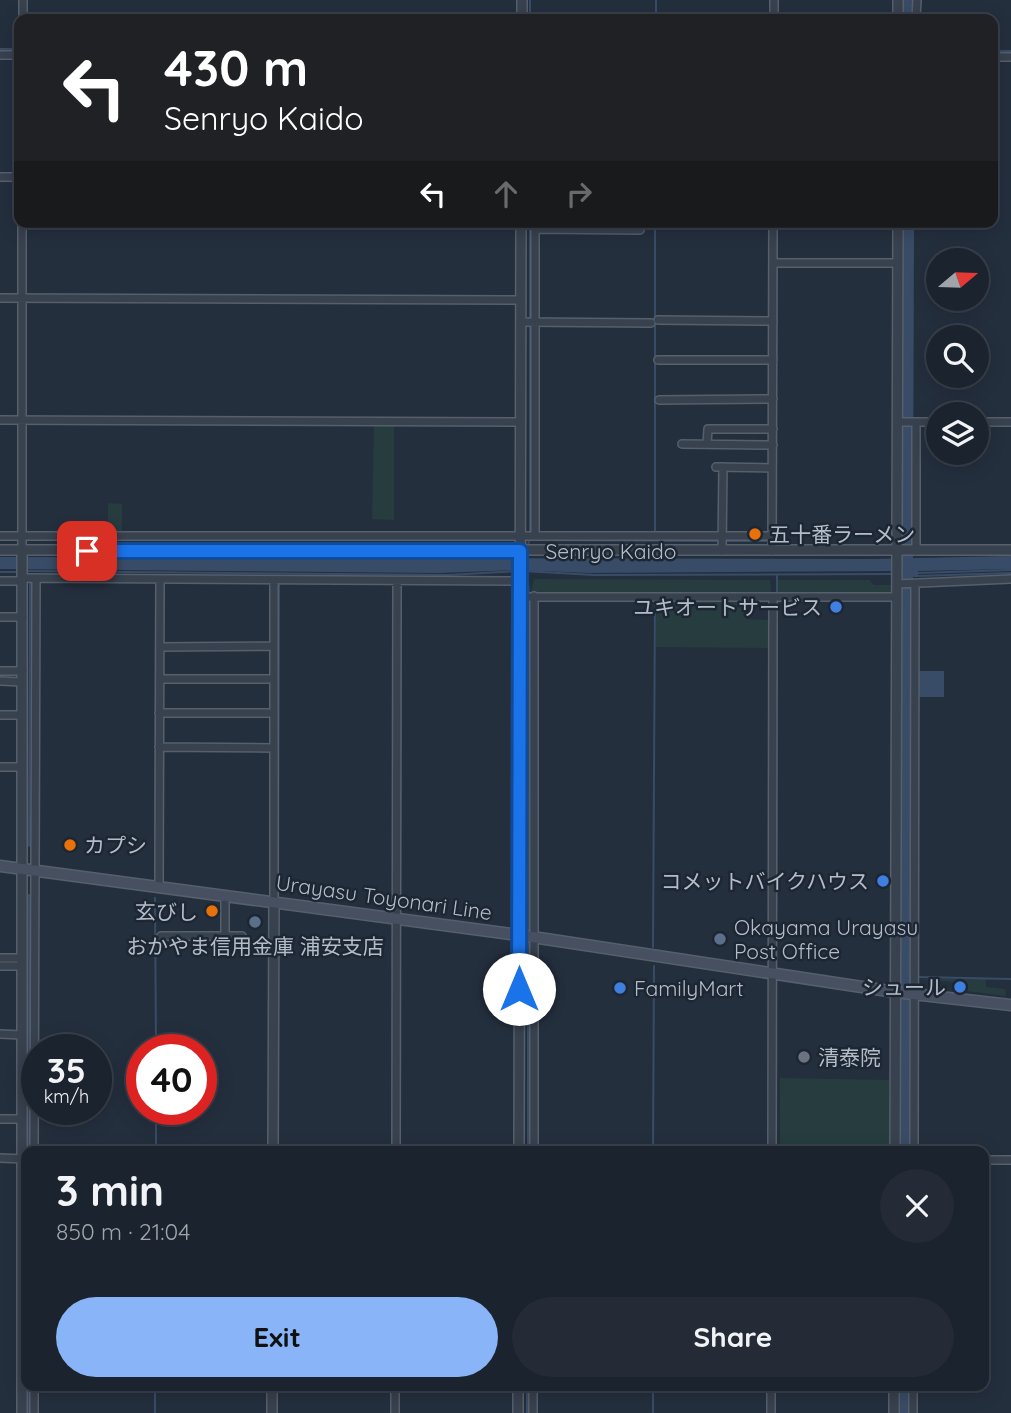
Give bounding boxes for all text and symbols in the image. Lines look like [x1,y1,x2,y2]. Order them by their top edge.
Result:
text: 430 m [164,37,308,98]
icon: left [49,42,140,133]
text: Senryo Kaido [164,98,364,138]
icon: left [414,175,452,213]
icon: ahead [487,175,525,213]
icon: right [560,175,598,213]
north arrow [926,248,989,312]
map controls [926,248,989,465]
button: search [926,325,989,388]
button: layers [926,402,989,465]
pin [57,521,117,581]
place label: 五十番ラーメン [769,521,915,547]
marker: 五十番ラーメン [747,526,763,542]
icon: arrive [68,532,106,570]
street label: Senryo Kaido [546,538,676,564]
place label: ユキオートサービス [633,594,822,620]
marker: ユキオートサービス [828,599,844,615]
place label: カプシ [84,832,147,858]
marker: カプシ [62,837,78,853]
place label: コメットバイクハウス [660,868,869,894]
street label: Urayasu Toyonari Line [274,869,494,925]
marker: コメットバイクハウス [875,873,891,889]
place label: 玄びし [135,898,198,924]
marker: 玄びし [204,903,220,919]
marker: おかやま信用金庫 浦安支店 [247,914,263,930]
place label: Okayama Urayasu Post Office [734,914,918,964]
marker: Okayama Urayasu Post Office [712,931,728,947]
place label: おかやま信用金庫 浦安支店 [126,933,384,959]
position arrow [482,952,556,1026]
place label: シュール [862,974,946,1000]
place label: FamilyMart [634,975,744,1001]
marker: シュール [952,979,968,995]
marker: FamilyMart [612,980,628,996]
speed limit sign: 40 [126,1034,217,1125]
place label: 清泰院 [818,1044,881,1070]
text: 35 [47,1048,86,1092]
marker: 清泰院 [796,1049,812,1065]
text: km/h [44,1085,89,1108]
text: 3 min [56,1164,164,1217]
button: close [880,1169,954,1243]
text: 850 m · 21:04 [56,1217,190,1246]
button: Exit [56,1297,498,1377]
button: Share [512,1297,954,1377]

